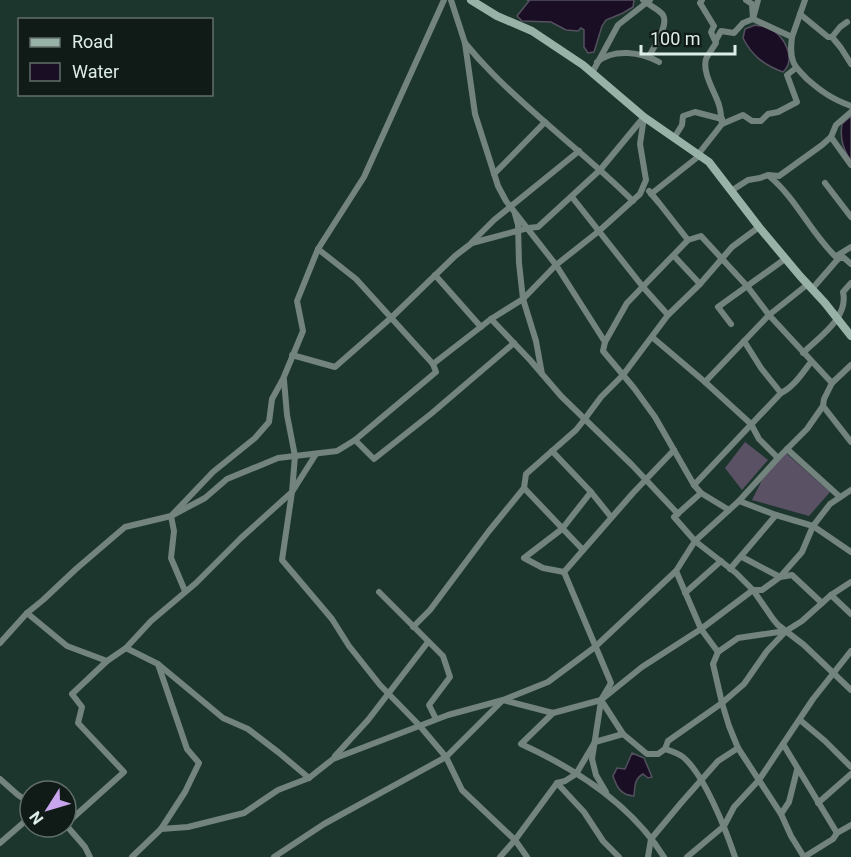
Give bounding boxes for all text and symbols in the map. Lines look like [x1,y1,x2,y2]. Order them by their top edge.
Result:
legend [18,18,213,96]
scale bar [641,18,736,56]
text: 100 m [650,28,701,49]
text: Road [72,31,113,52]
text: Water [72,61,119,82]
north arrow [18,779,78,839]
text: N [25,807,47,828]

